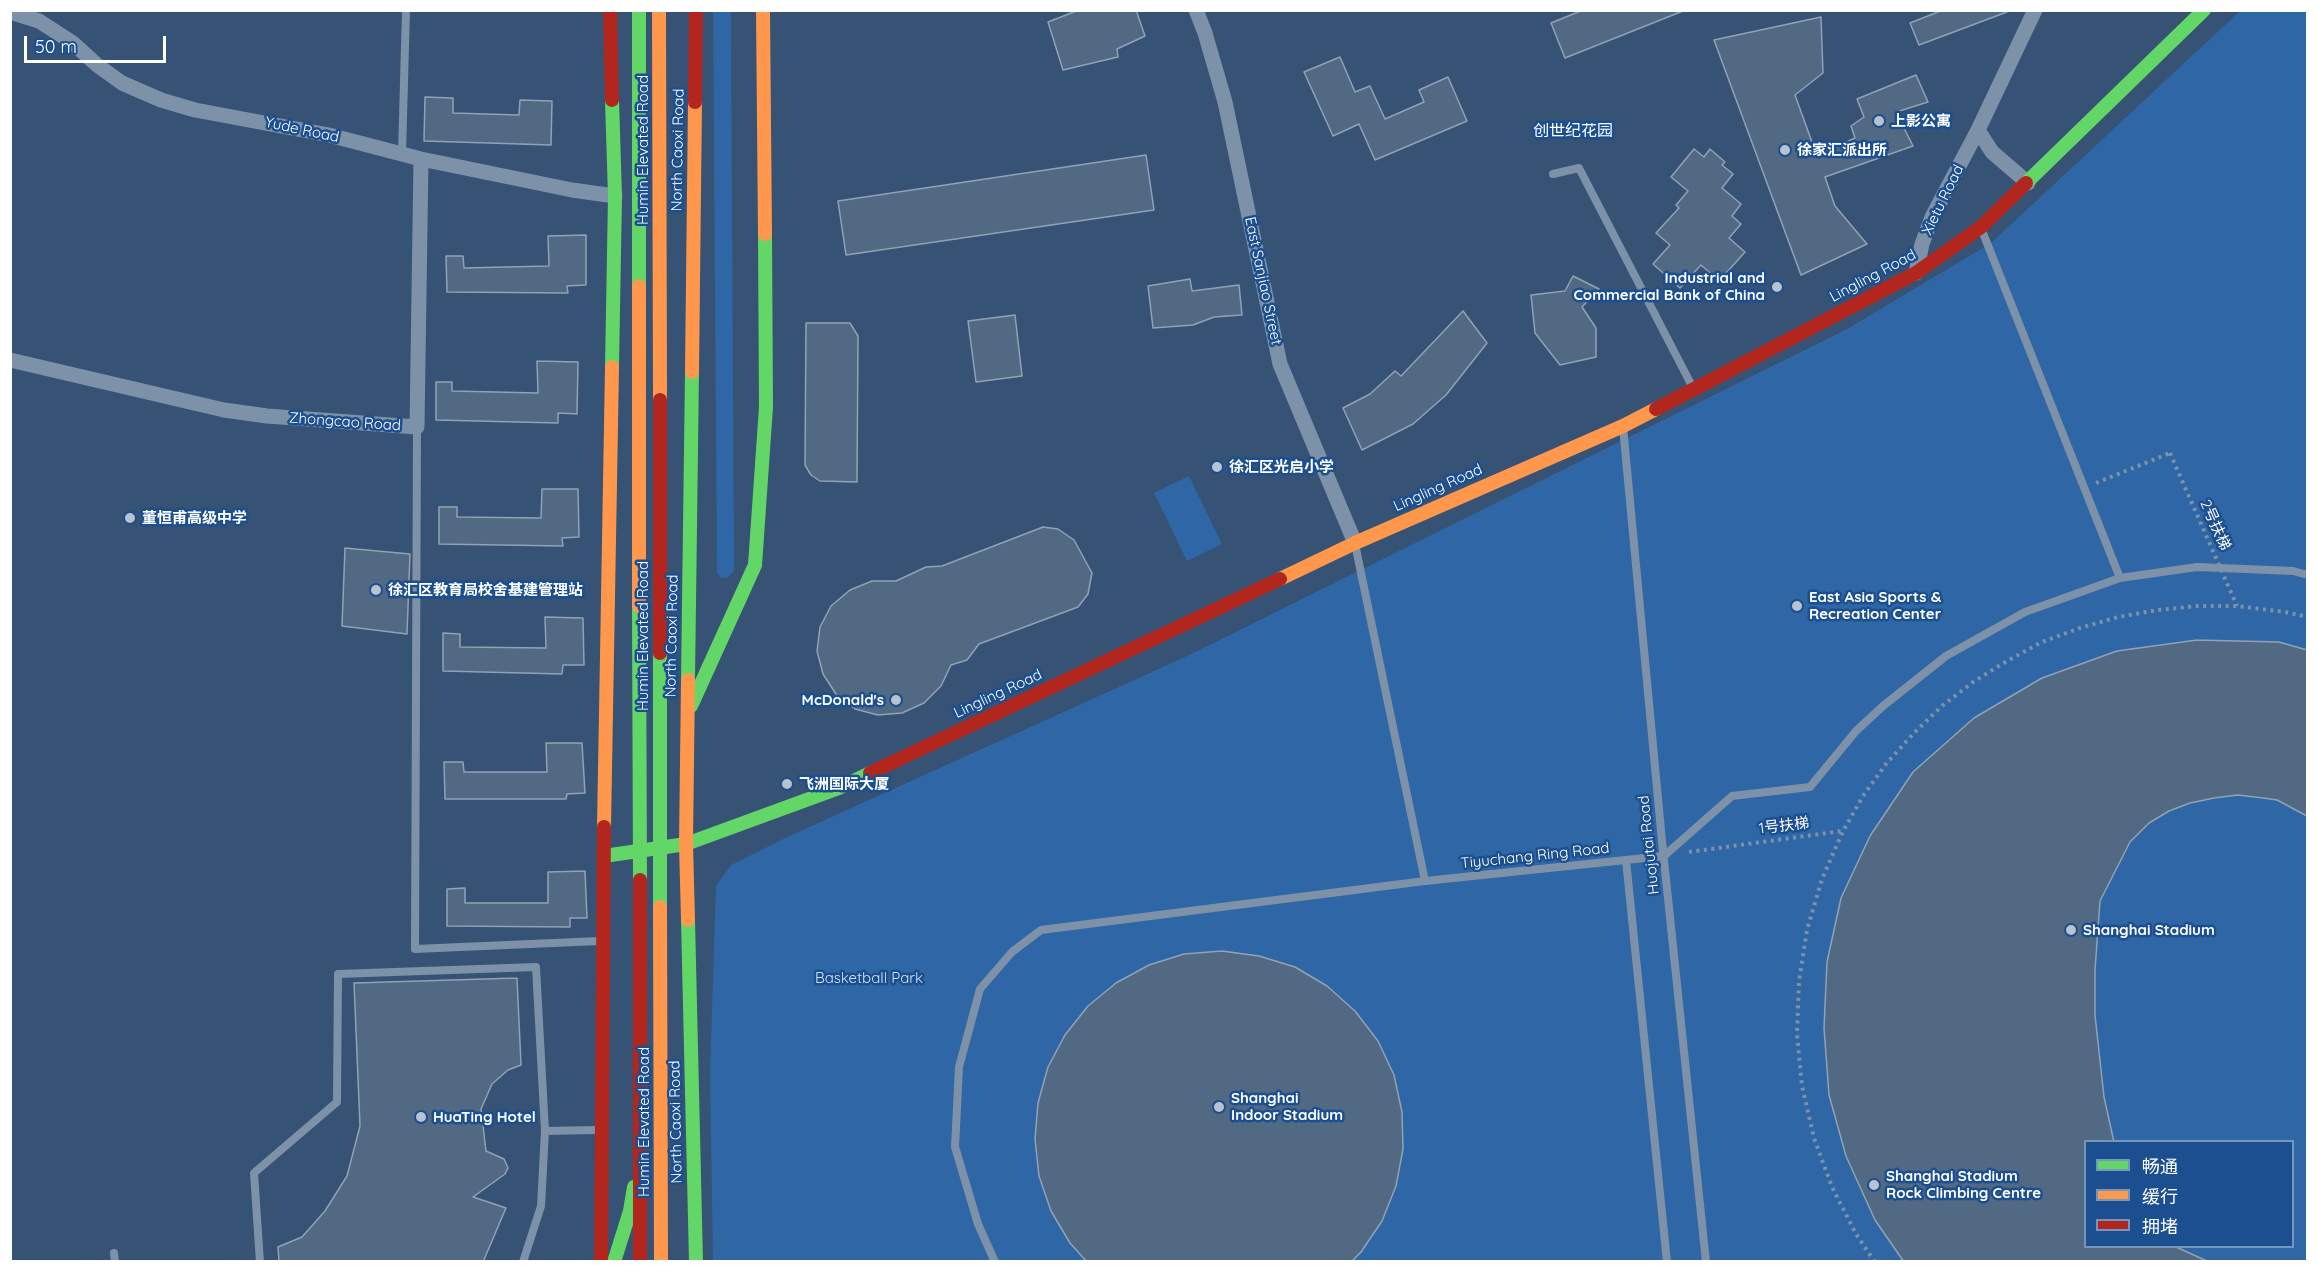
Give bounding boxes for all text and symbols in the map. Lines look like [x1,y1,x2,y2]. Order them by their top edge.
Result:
scale bar [27,24,170,62]
text: 50 m [35,35,77,58]
street label: Humin Elevated Road [634,75,652,225]
street label: North Caoxi Road [668,88,688,212]
place label: 上影公寓 [1891,112,1951,130]
street label: Yude Road [263,113,341,147]
marker: 上影公寓 [1872,114,1886,128]
district label: 创世纪花园 [1533,121,1613,141]
place label: 徐家汇派出所 [1797,141,1887,159]
marker: 徐家汇派出所 [1778,143,1792,157]
street label: Xietu Road [1918,162,1968,238]
street label: East Sanjiao Street [1241,215,1285,347]
street label: Lingling Road [1827,246,1919,306]
place label: Industrial and Commercial Bank of China [1573,269,1765,304]
marker: Industrial and Commercial Bank of China [1770,280,1784,294]
street label: Zhongcao Road [288,409,402,435]
place label: 徐汇区光启小学 [1229,458,1334,476]
marker: 徐汇区光启小学 [1210,460,1224,474]
street label: Lingling Road [1391,460,1485,516]
street label: 2号扶梯 [2196,497,2234,553]
place label: 董恒甫高级中学 [142,509,247,527]
marker: 董恒甫高级中学 [123,511,137,525]
street label: Humin Elevated Road [634,561,652,711]
street label: North Caoxi Road [662,574,682,698]
place label: 徐汇区教育局校舍基建管理站 [388,581,583,599]
marker: 徐汇区教育局校舍基建管理站 [369,583,383,597]
place label: East Asia Sports & Recreation Center [1809,588,1941,623]
marker: East Asia Sports & Recreation Center [1790,599,1804,613]
street label: Lingling Road [951,666,1045,722]
place label: McDonald's [802,691,884,709]
marker: McDonald's [889,693,903,707]
place label: 飞洲国际大厦 [799,775,889,793]
marker: 飞洲国际大厦 [780,777,794,791]
street label: Huojutai Road [1635,794,1663,896]
street label: 1号扶梯 [1758,814,1810,838]
street label: Tiyuchang Ring Road [1460,839,1610,873]
place label: Shanghai Stadium [2083,921,2215,939]
marker: Shanghai Stadium [2064,923,2078,937]
park label: Basketball Park [815,969,923,987]
street label: Humin Elevated Road [635,1047,653,1197]
street label: North Caoxi Road [666,1060,686,1184]
place label: Shanghai Indoor Stadium [1231,1089,1343,1124]
marker: Shanghai Indoor Stadium [1212,1100,1226,1114]
place label: HuaTing Hotel [433,1108,536,1126]
marker: HuaTing Hotel [414,1110,428,1124]
legend [2084,1140,2294,1248]
text: 畅通 [2142,1155,2178,1178]
place label: Shanghai Stadium Rock Climbing Centre [1886,1167,2041,1202]
marker: Shanghai Stadium Rock Climbing Centre [1867,1178,1881,1192]
text: 缓行 [2142,1185,2178,1208]
text: 拥堵 [2142,1215,2178,1238]

